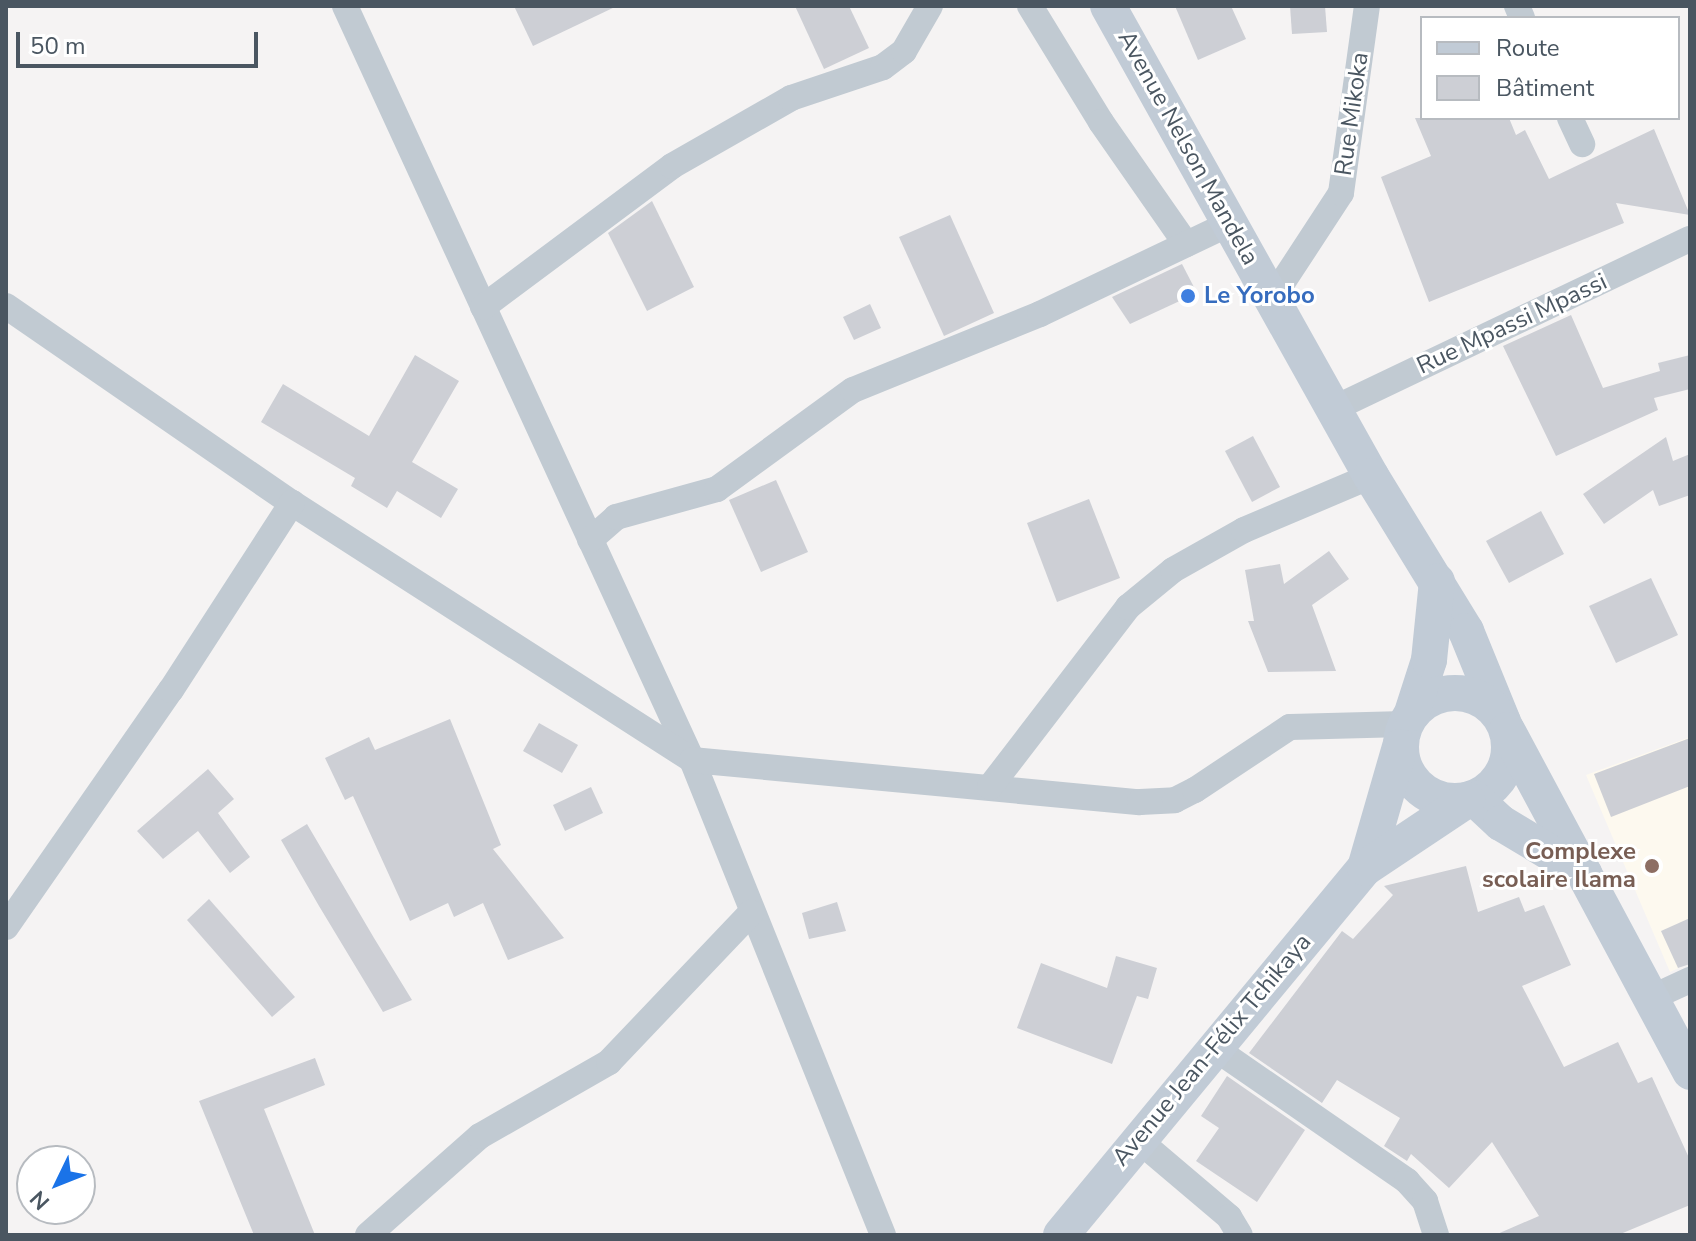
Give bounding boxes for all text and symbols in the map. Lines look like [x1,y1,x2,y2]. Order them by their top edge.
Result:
scale bar [20,16,262,66]
legend [1420,16,1680,120]
street label: Avenue Nelson Mandela [1112,26,1264,270]
text: 50 m [30,30,86,62]
text: Route [1496,32,1560,64]
street label: Rue Mikoka [1329,51,1375,177]
text: Bâtiment [1496,72,1594,104]
street label: Rue Mpassi Mpassi [1412,267,1612,381]
place label: Le Yorobo [1204,282,1315,310]
marker: Le Yorobo [1179,287,1197,305]
place label: Complexe scolaire Ilama [1482,838,1636,894]
marker: Complexe scolaire Ilama [1643,857,1661,875]
street label: Avenue Jean-Félix Tchikaya [1106,928,1318,1172]
north arrow [16,1145,96,1225]
text: N [23,1184,56,1216]

